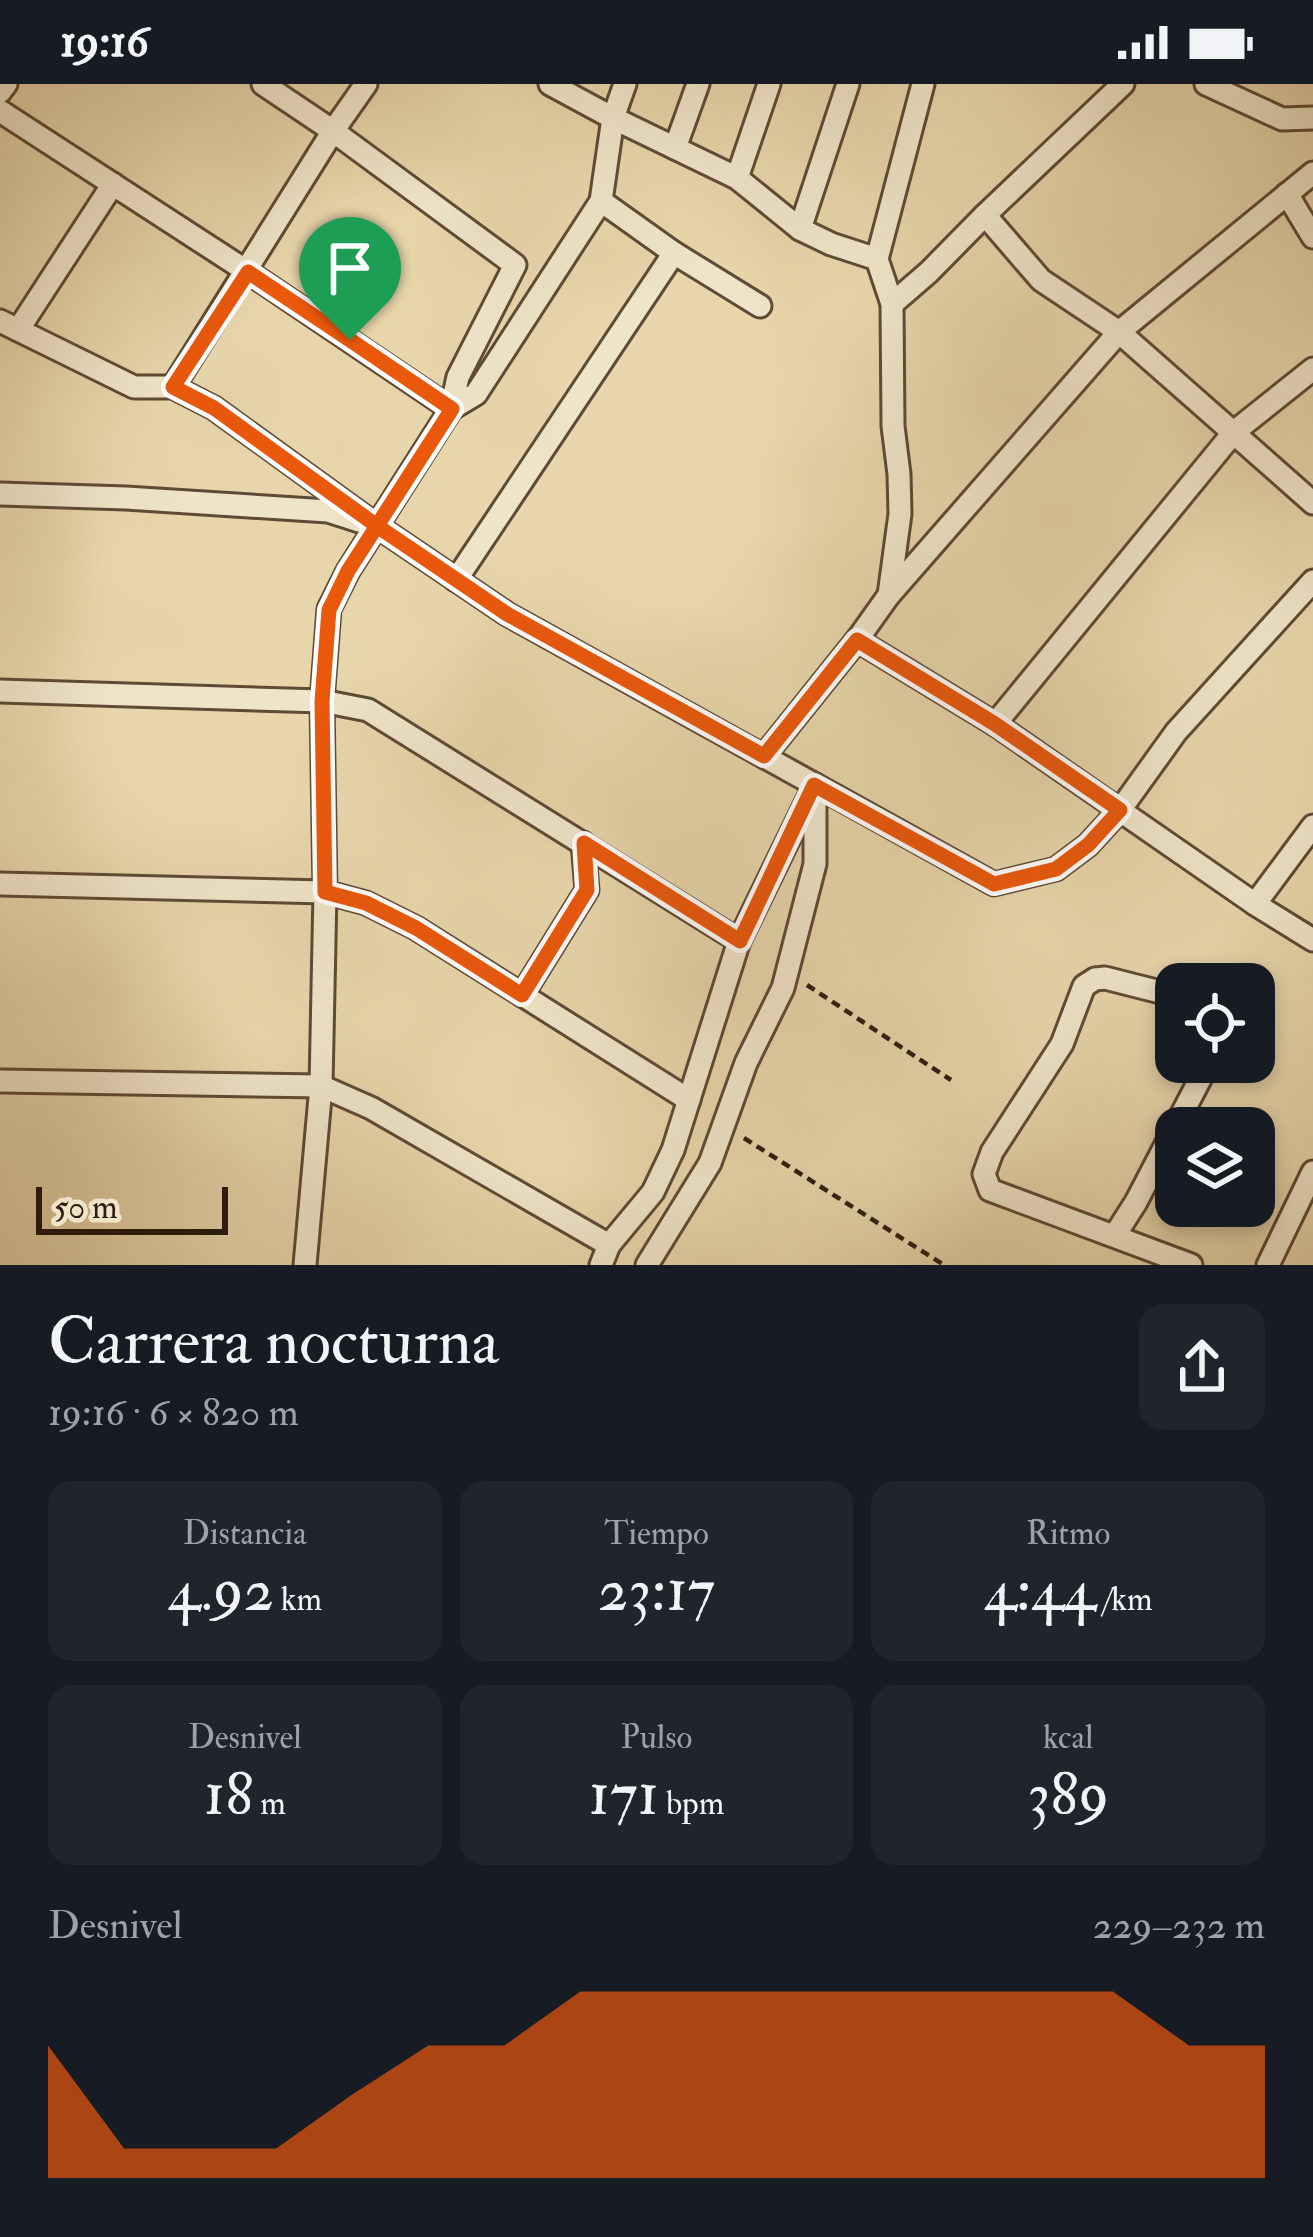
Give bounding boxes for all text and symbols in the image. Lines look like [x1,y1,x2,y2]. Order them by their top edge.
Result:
text: 19:16 [60,14,149,70]
pin [299,217,401,340]
icon: arrive [317,235,383,301]
map controls [1155,963,1275,1227]
button: locate [1155,963,1275,1083]
button: layers [1155,1107,1275,1227]
scale bar [36,1181,228,1234]
text: 50 m [54,1187,118,1228]
text: Carrera nocturna [48,1301,499,1384]
button: share [1139,1304,1265,1430]
text: 19:16 · 6 × 820 m [48,1388,299,1437]
text: Distancia [183,1513,307,1554]
text: Tiempo [604,1513,709,1554]
text: Ritmo [1026,1513,1110,1554]
text: 4.92 [168,1554,274,1629]
text: 23:17 [598,1554,715,1629]
text: 4:44 [984,1554,1096,1629]
text: km [274,1579,322,1620]
text: /km [1096,1579,1153,1620]
text: Desnivel [188,1717,302,1758]
text: Pulso [620,1717,693,1758]
text: kcal [1043,1717,1093,1758]
text: 18 [204,1758,253,1833]
text: 171 [589,1758,659,1833]
text: 389 [1027,1758,1109,1833]
text: m [253,1783,286,1824]
text: bpm [659,1783,724,1824]
text: Desnivel [48,1901,183,1950]
text: 229–232 m [1093,1901,1265,1950]

